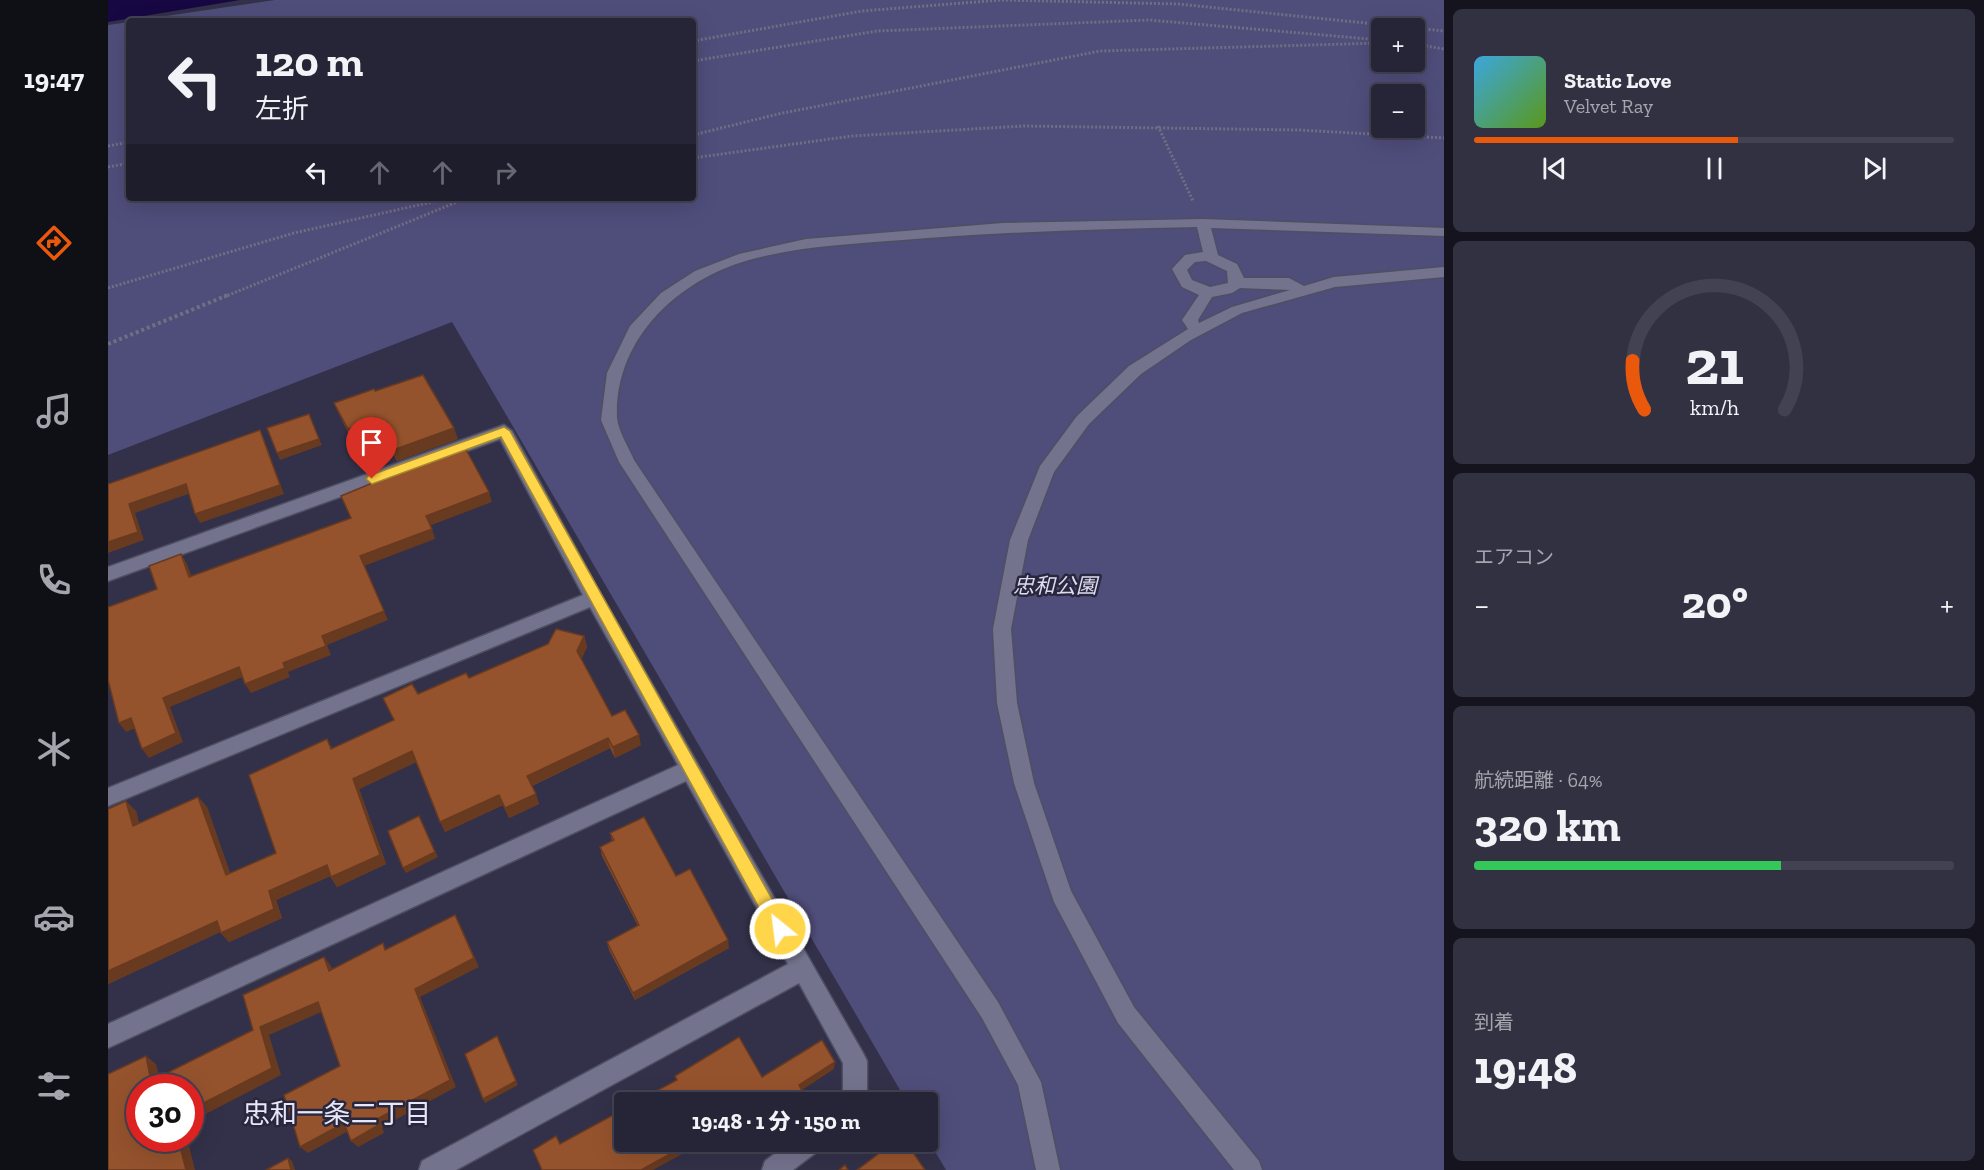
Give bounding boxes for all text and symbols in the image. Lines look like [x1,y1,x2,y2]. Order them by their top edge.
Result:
map controls [1371,18,1425,138]
button: + [1371,18,1425,72]
text: 120 m [255,36,363,87]
icon: left [156,42,234,120]
text: 19:47 [24,63,84,95]
text: Static Love [1564,67,1671,94]
button: − [1371,84,1425,138]
text: 左折 [255,93,309,125]
text: Velvet Ray [1564,94,1653,118]
icon: previous [1538,152,1571,185]
icon: pause [1698,152,1731,185]
icon: next [1858,152,1891,185]
icon: left [300,156,333,189]
icon: ahead [363,156,396,189]
icon: ahead [426,156,459,189]
icon: right [489,156,522,189]
icon: directions [33,222,75,264]
text: 21 [1685,325,1743,400]
icon: music [33,390,75,432]
text: km/h [1690,395,1738,420]
pin [346,417,397,479]
icon: arrive [355,426,388,459]
text: エアコン [1474,545,1554,569]
icon: phone [33,559,75,601]
park label: 忠和公園 [1013,573,1100,598]
text: 20° [1682,576,1748,630]
text: − [1474,585,1489,624]
text: + [1940,585,1954,624]
icon: climate [33,728,75,770]
text: 航続距離 · 64% [1474,768,1603,792]
text: 320 km [1474,799,1621,853]
icon: car [33,896,75,938]
position arrow [748,897,812,961]
text: 到着 [1474,1010,1514,1034]
text: 19:48 [1474,1041,1577,1095]
icon: filters [33,1065,75,1107]
speed limit sign: 30 [126,1074,204,1152]
district label: 忠和一条二丁目 [243,1098,432,1130]
text: 19:48 · 1 分 · 150 m [692,1108,860,1135]

